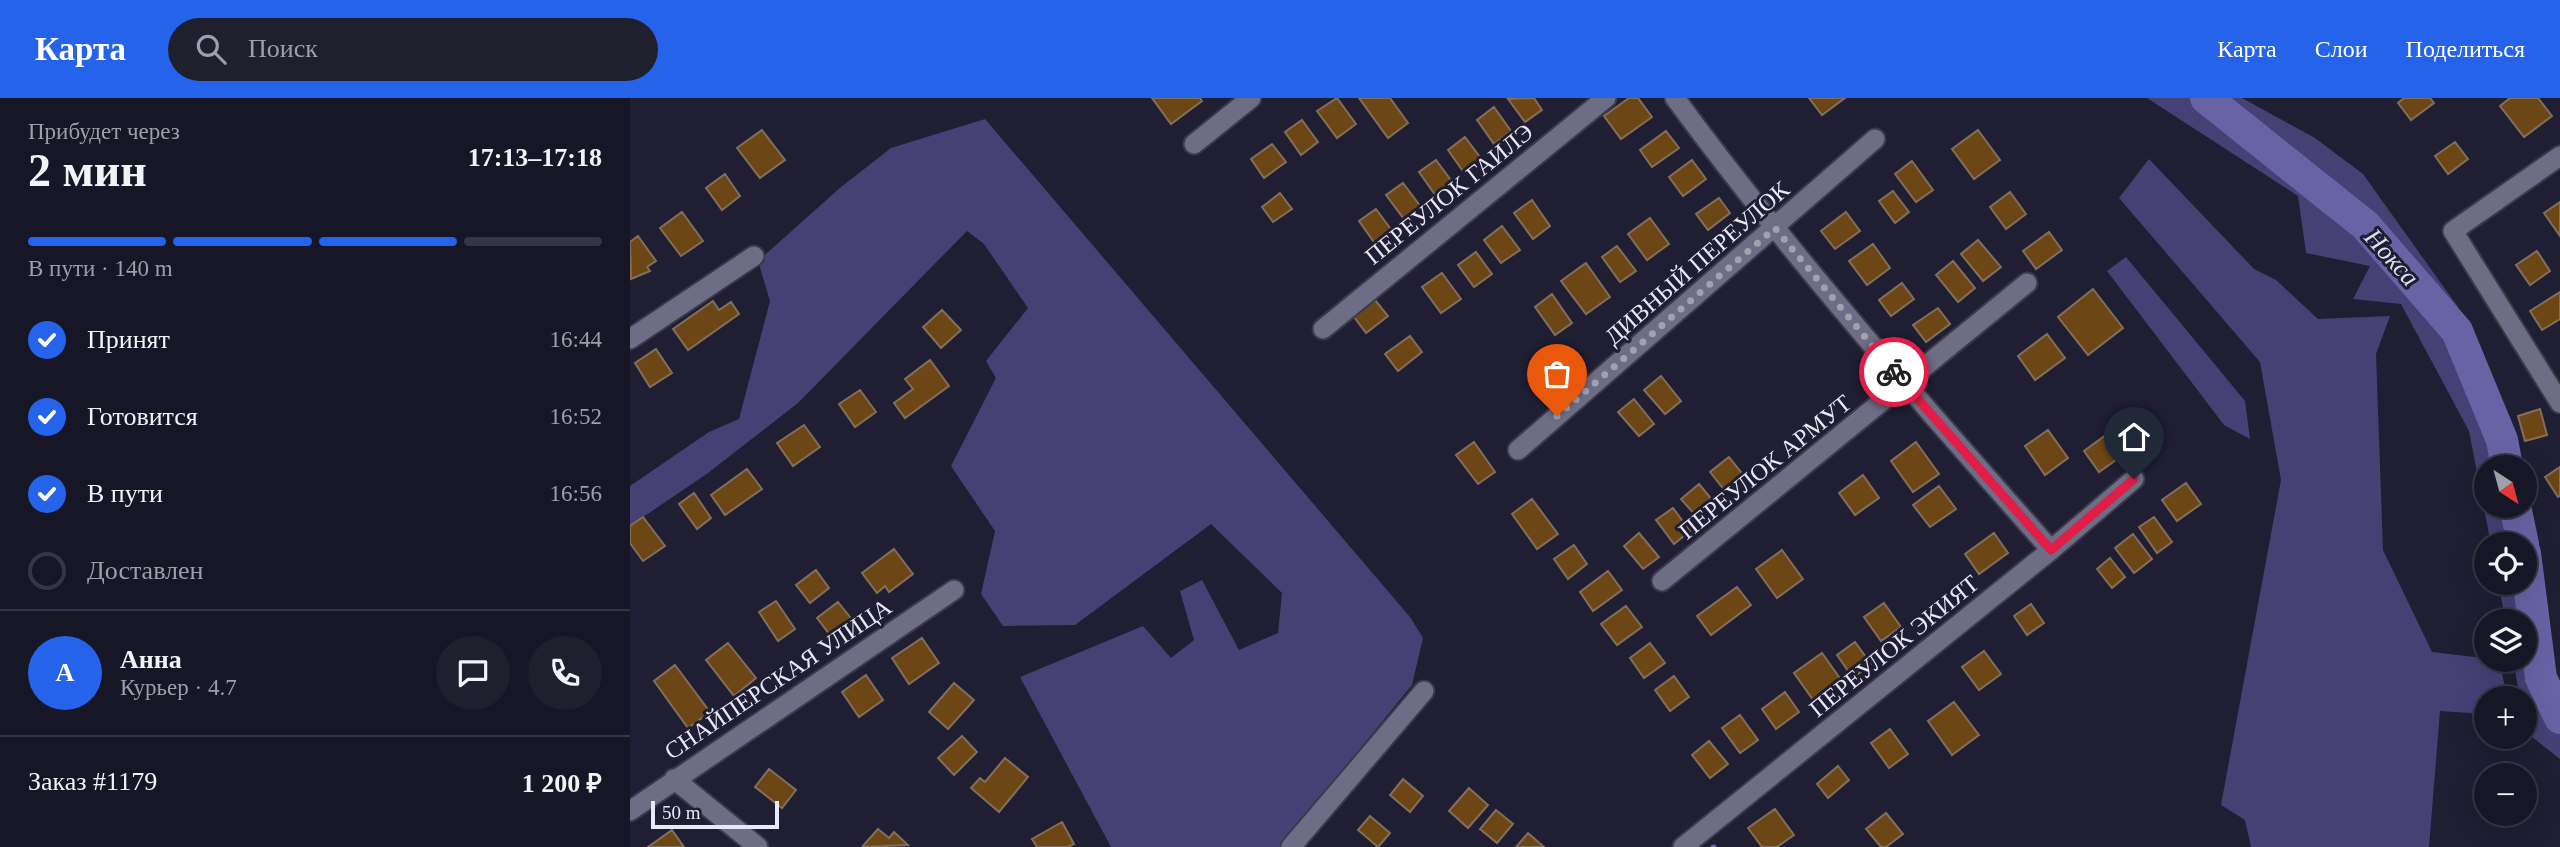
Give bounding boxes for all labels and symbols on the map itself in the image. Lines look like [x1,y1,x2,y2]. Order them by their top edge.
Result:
street label: ПЕРЕУЛОК ГАИЛЭ [1360,118,1538,270]
street label: ДИВНЫЙ ПЕРЕУЛОК [1600,175,1795,350]
water label: Нокса [2358,222,2425,292]
courier [1859,337,1929,407]
pin [1527,344,1587,416]
street label: ПЕРЕУЛОК АРМУТ [1674,389,1856,544]
pin [2104,407,2164,479]
north arrow [2474,455,2538,518]
street label: ПЕРЕУЛОК ЭКИЯТ [1804,570,1984,722]
street label: СНАЙПЕРСКАЯ УЛИЦА [660,593,897,765]
scale bar [651,798,779,830]

